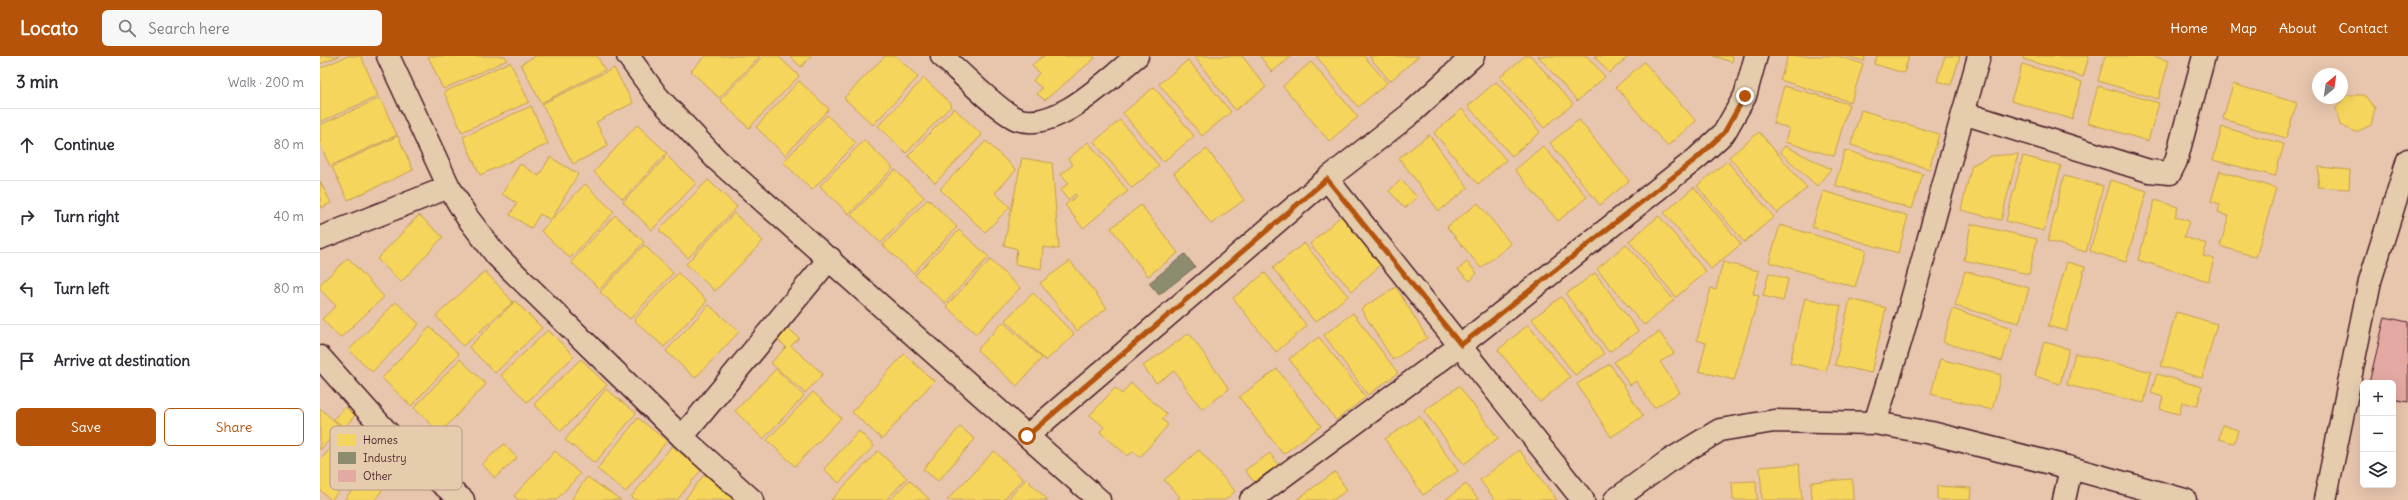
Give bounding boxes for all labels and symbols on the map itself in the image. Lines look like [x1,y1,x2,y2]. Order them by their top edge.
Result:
north arrow [2312,68,2348,104]
route end [1736,87,1754,105]
legend [330,426,462,490]
route start [1018,427,1036,445]
text: Homes [363,433,398,447]
text: Industry [363,451,406,465]
text: Other [363,469,392,483]

